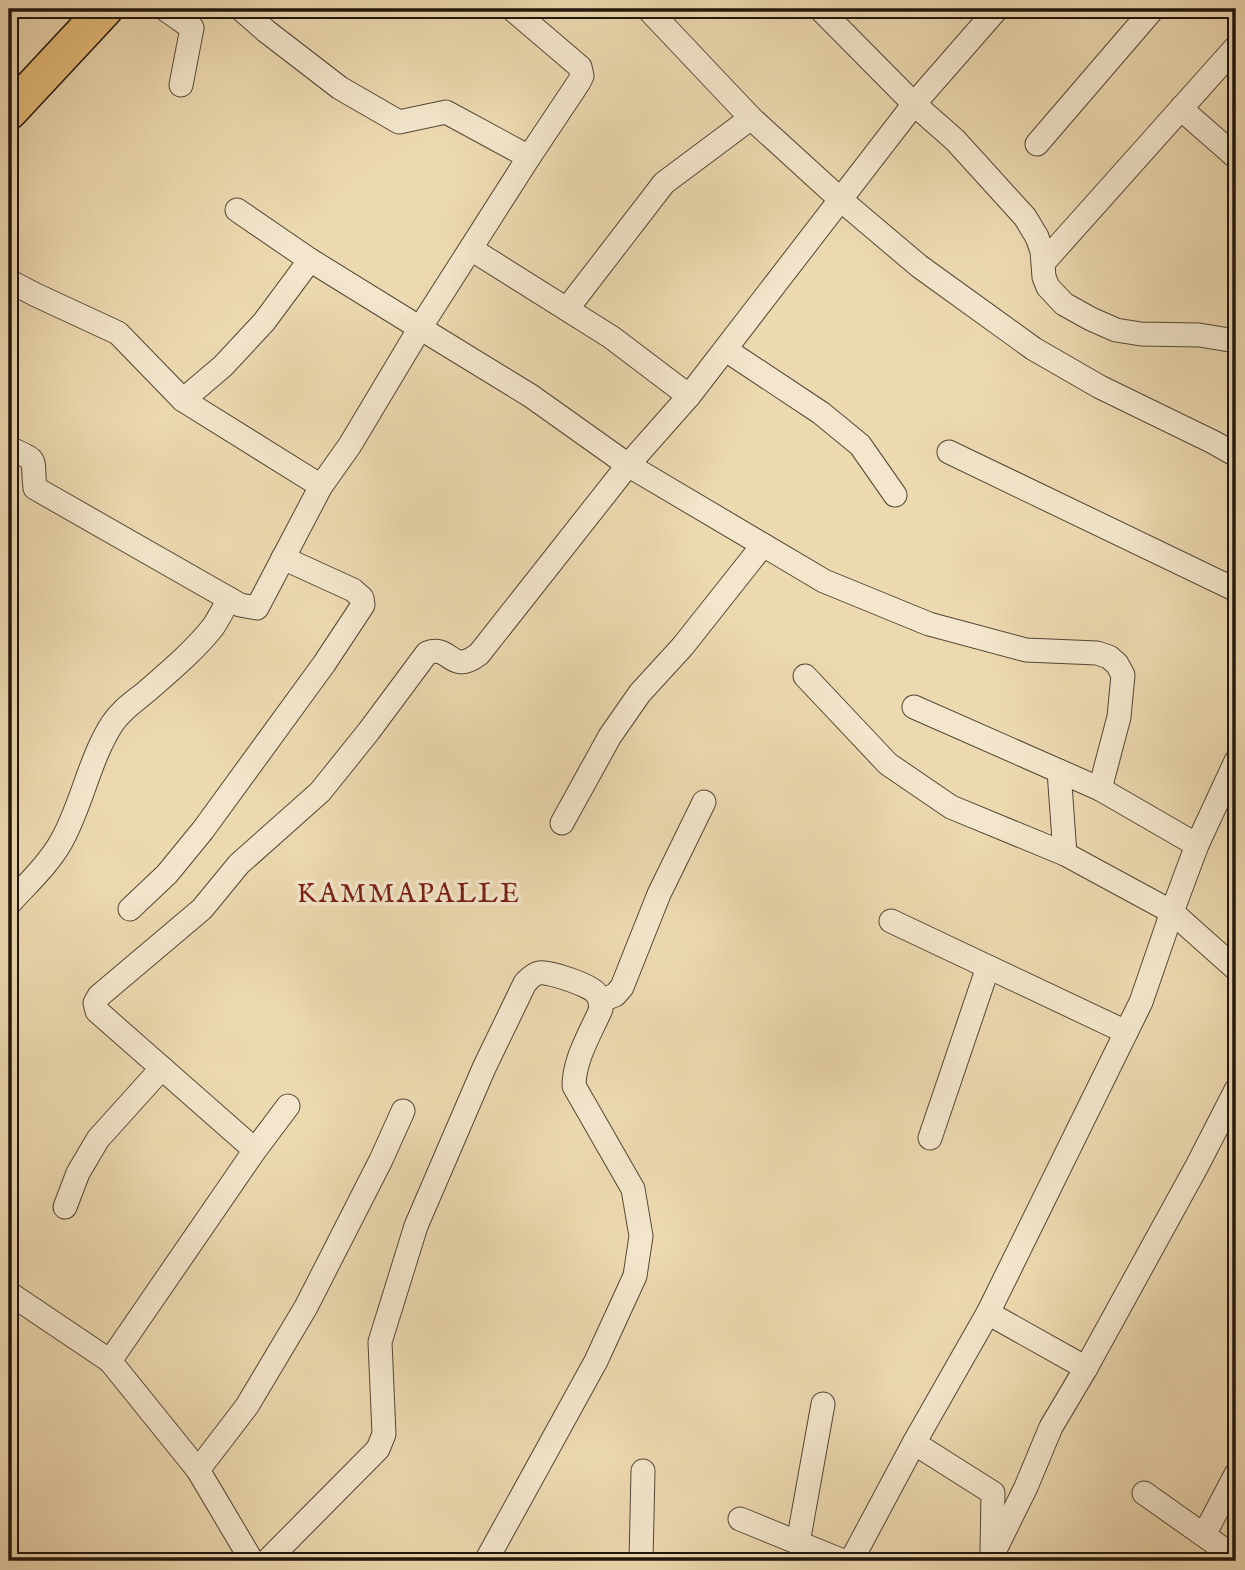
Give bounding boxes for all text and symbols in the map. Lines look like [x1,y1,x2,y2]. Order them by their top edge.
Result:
district label: KAMMAPALLE [297,877,521,912]

